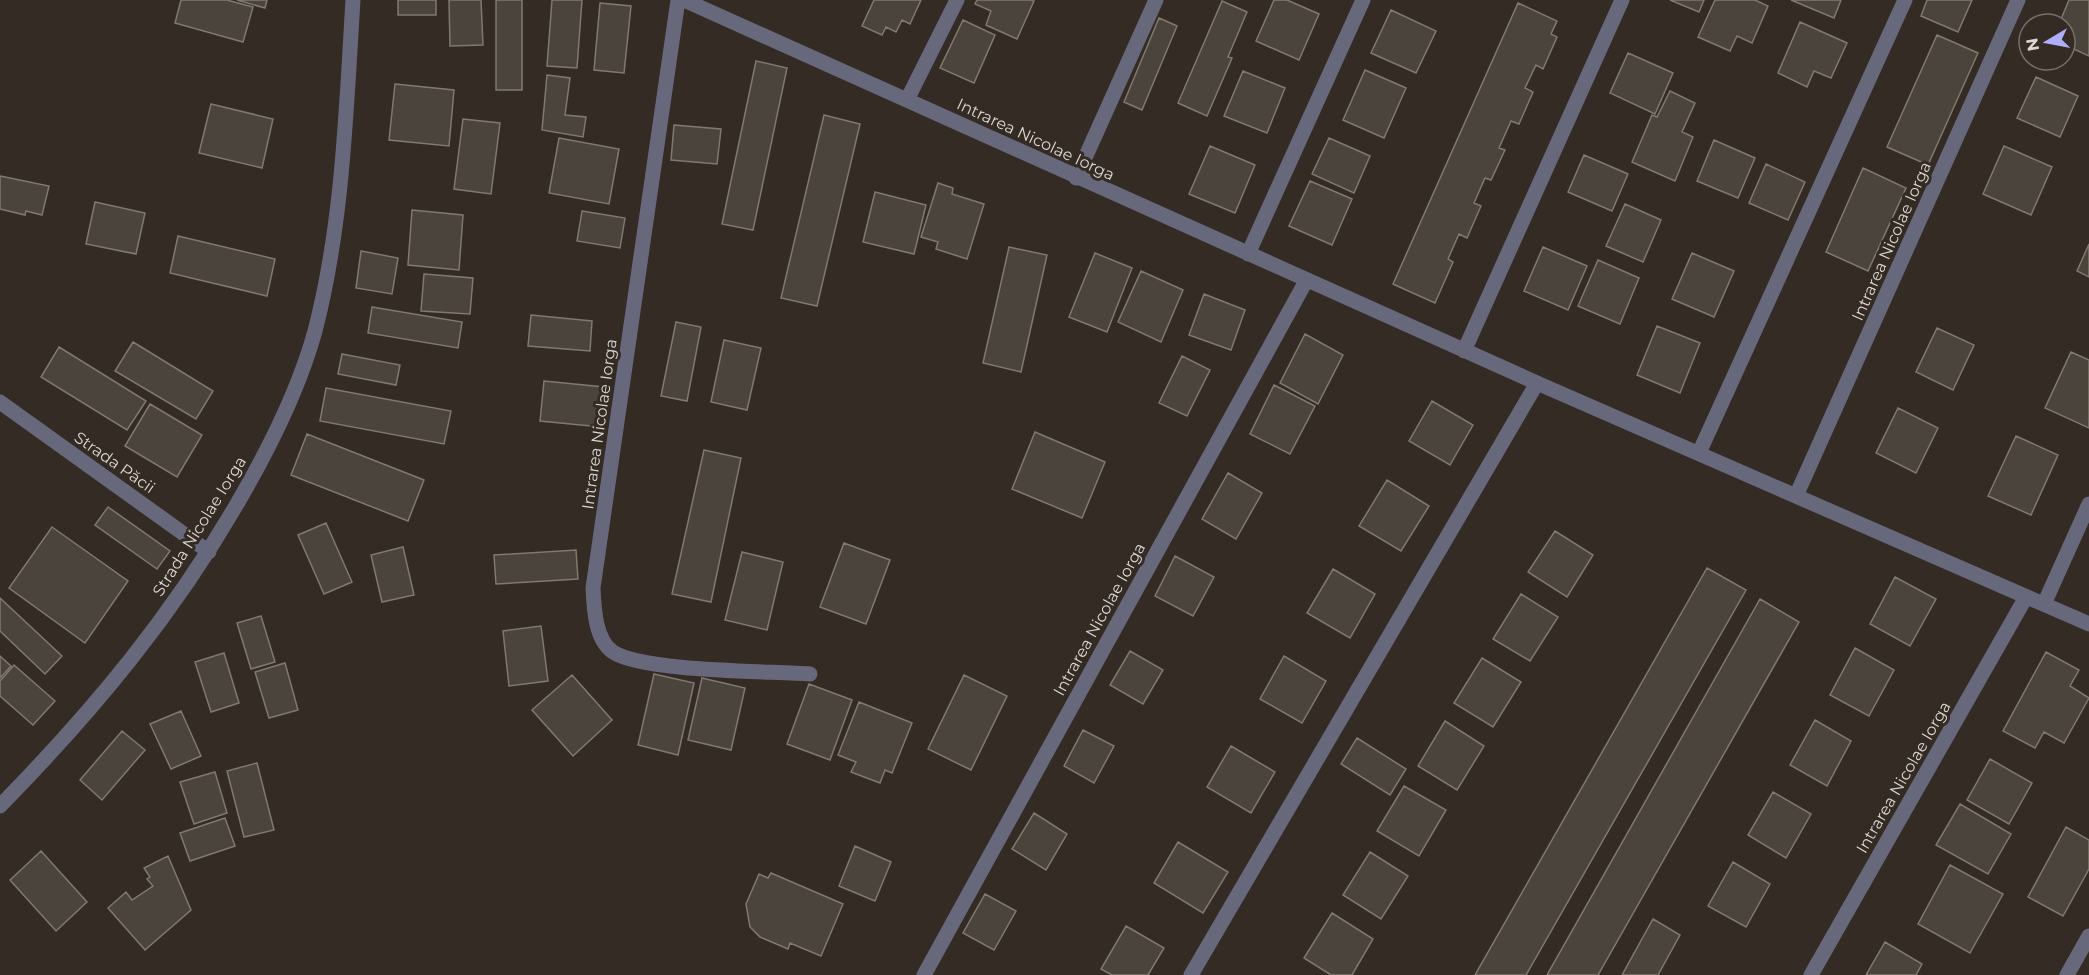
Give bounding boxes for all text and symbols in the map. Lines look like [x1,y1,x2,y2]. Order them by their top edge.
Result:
north arrow [2017,12,2077,72]
text: N [2022,36,2043,53]
street label: Intrarea Nicolae Iorga [954,95,1118,184]
street label: Intrarea Nicolae Iorga [1848,159,1935,324]
street label: Intrarea Nicolae Iorga [578,338,621,511]
street label: Strada Păcii [71,428,159,497]
street label: Strada Nicolae Iorga [149,453,250,600]
street label: Intrarea Nicolae Iorga [1049,539,1149,699]
street label: Intrarea Nicolae Iorga [1852,698,1955,856]

